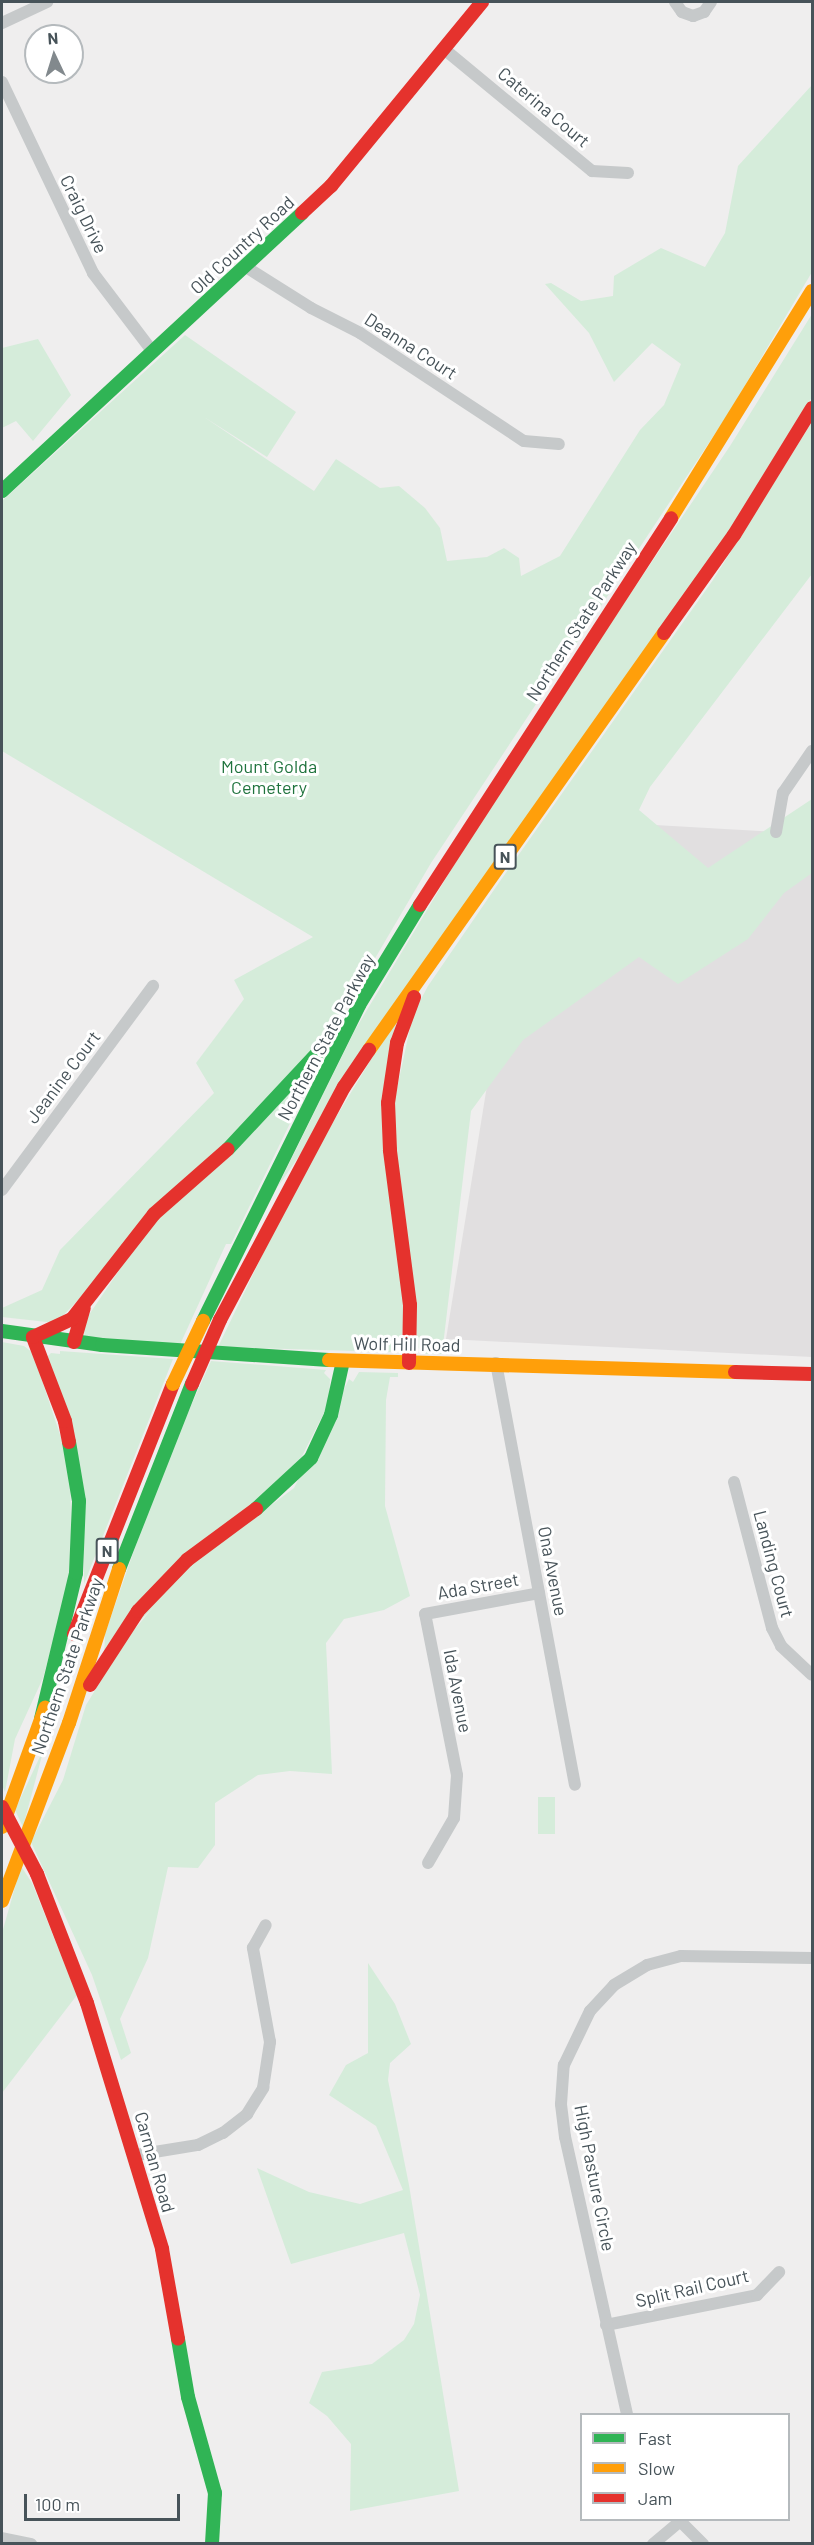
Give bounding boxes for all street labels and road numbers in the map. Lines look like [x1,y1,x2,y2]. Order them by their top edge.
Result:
street label: Caterina Court [494,62,594,152]
street label: Craig Drive [56,171,112,257]
street label: Old Country Road [186,191,298,299]
street label: Deanna Court [361,308,461,384]
street label: Northern State Parkway [521,537,641,705]
road number: N [493,844,517,870]
street label: Northern State Parkway [273,950,379,1124]
street label: Jeanine Court [21,1027,105,1127]
street label: Wolf Hill Road [353,1332,461,1356]
street label: Landing Court [749,1508,799,1620]
street label: Ona Avenue [534,1524,572,1618]
road number: N [95,1538,119,1564]
street label: Ada Street [436,1568,520,1604]
street label: Northern State Parkway [27,1575,107,1757]
street label: Ida Avenue [439,1647,477,1735]
street label: High Pasture Circle [570,2103,620,2253]
street label: Carman Road [130,2109,180,2215]
street label: Split Rail Court [633,2264,751,2312]

